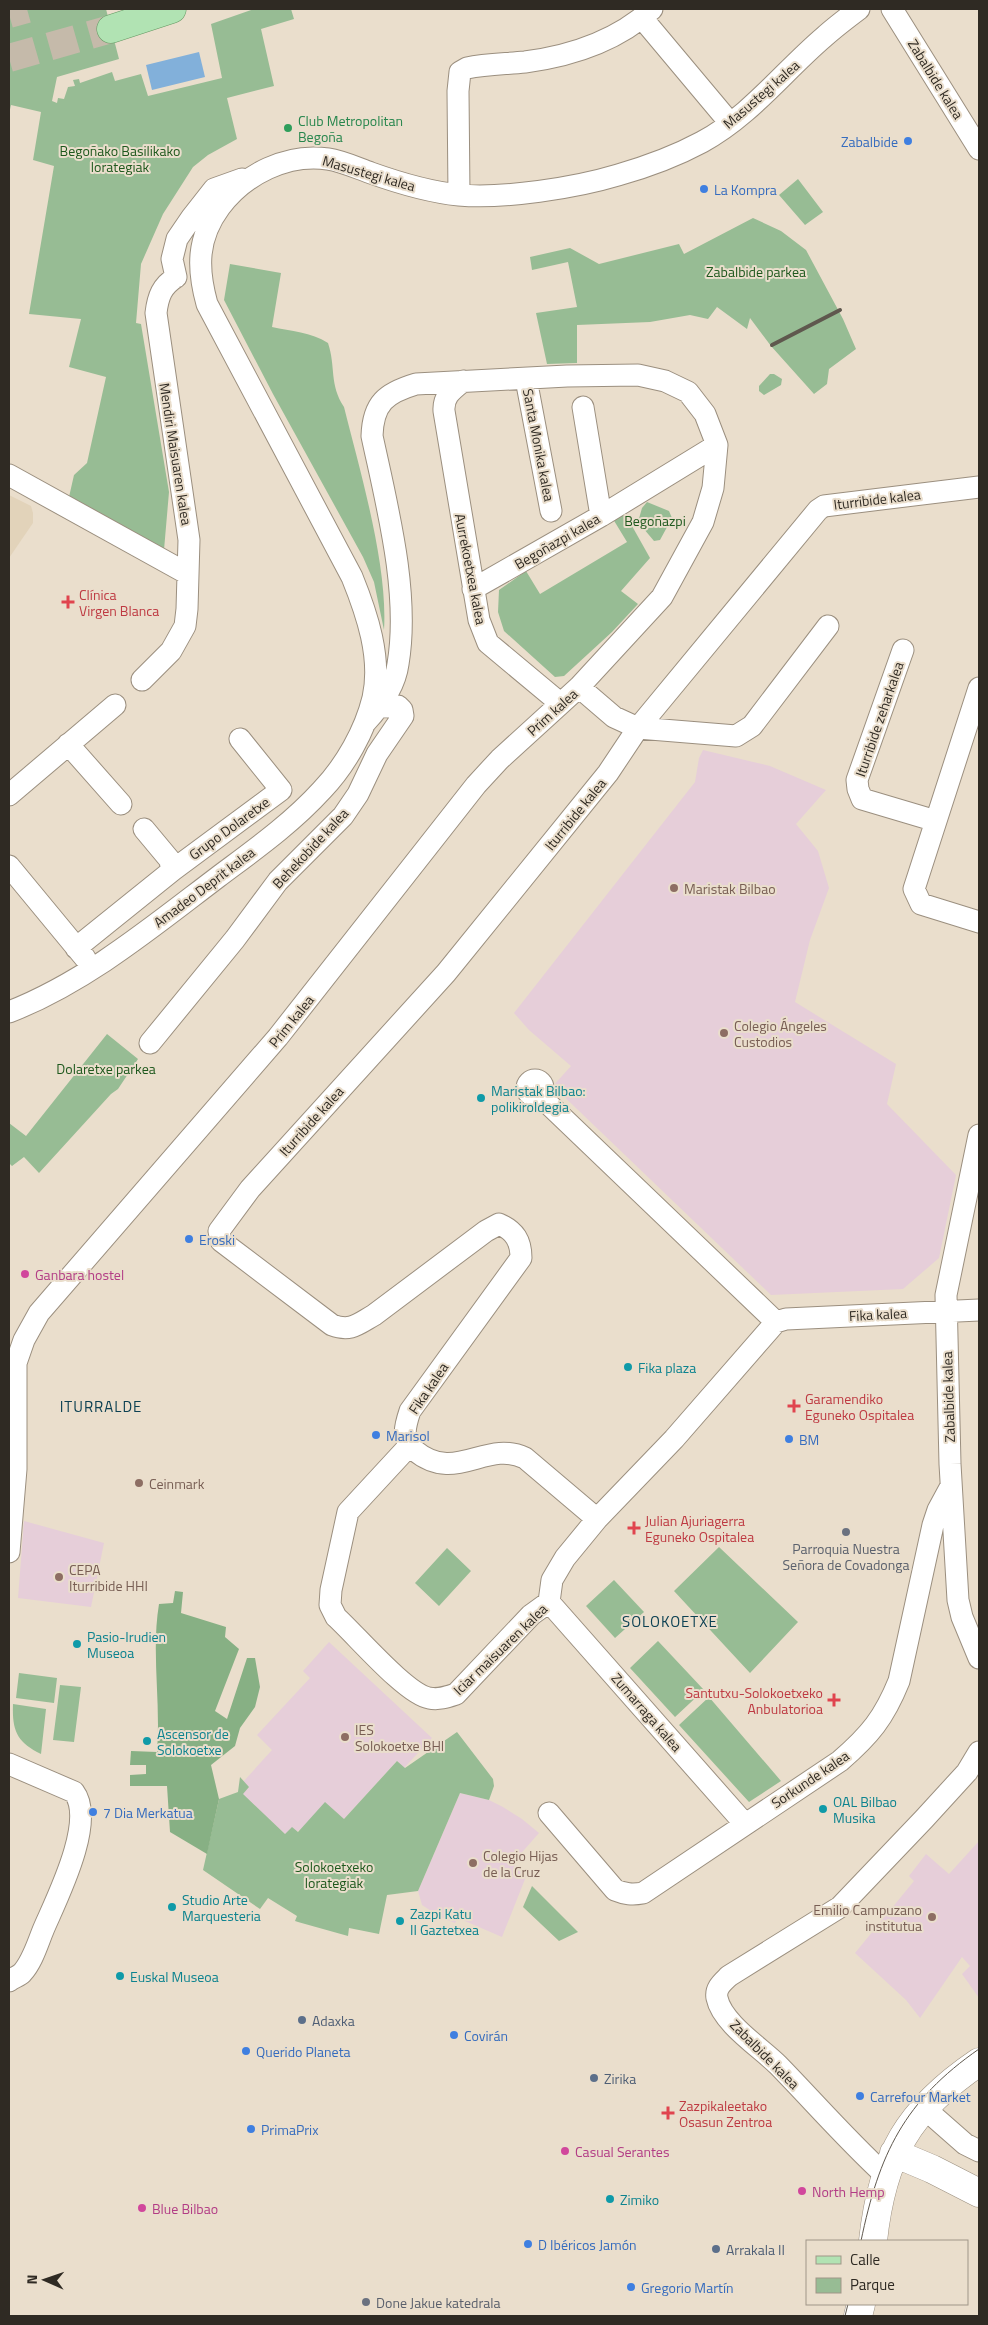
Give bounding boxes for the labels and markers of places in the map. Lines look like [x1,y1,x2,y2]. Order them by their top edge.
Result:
place label: Club Metropolitan Begoña [298,110,403,147]
marker: Club Metropolitan Begoña [282,122,294,134]
place label: Zabalbide [841,131,898,152]
marker: Zabalbide [902,135,914,147]
place label: La Kompra [714,179,777,200]
marker: La Kompra [698,183,710,195]
place label: Clínica Virgen Blanca [79,584,159,621]
marker: Clínica Virgen Blanca [61,595,75,609]
place label: Maristak Bilbao [684,878,776,899]
marker: Maristak Bilbao [668,882,680,894]
place label: Colegio Ángeles Custodios [734,1015,827,1052]
marker: Colegio Ángeles Custodios [718,1027,730,1039]
place label: Maristak Bilbao: polikiroldegia [491,1080,586,1117]
marker: Maristak Bilbao: polikiroldegia [475,1092,487,1104]
place label: Eroski [199,1229,235,1250]
marker: Eroski [183,1233,195,1245]
place label: Ganbara hostel [35,1264,124,1285]
marker: Ganbara hostel [19,1268,31,1280]
place label: Fika plaza [638,1357,696,1378]
marker: Fika plaza [622,1361,634,1373]
place label: Garamendiko Eguneko Ospitalea [805,1388,914,1425]
marker: Garamendiko Eguneko Ospitalea [787,1399,801,1413]
place label: Marisol [386,1425,430,1446]
marker: Marisol [370,1429,382,1441]
place label: BM [799,1429,819,1450]
marker: BM [783,1433,795,1445]
place label: Ceinmark [149,1473,205,1494]
marker: Ceinmark [133,1477,145,1489]
place label: Julian Ajuriagerra Eguneko Ospitalea [645,1510,754,1547]
marker: Julian Ajuriagerra Eguneko Ospitalea [627,1521,641,1535]
marker: Parroquia Nuestra Señora de Covadonga [840,1526,852,1538]
place label: Parroquia Nuestra Señora de Covadonga [783,1538,909,1575]
place label: CEPA Iturribide HHI [69,1559,148,1596]
marker: CEPA Iturribide HHI [53,1571,65,1583]
place label: Pasio-Irudien Museoa [87,1626,166,1663]
marker: Pasio-Irudien Museoa [71,1638,83,1650]
place label: Santutxu-Solokoetxeko Anbulatorioa [686,1682,823,1719]
marker: Santutxu-Solokoetxeko Anbulatorioa [827,1693,841,1707]
place label: IES Solokoetxe BHI [355,1719,444,1756]
place label: Ascensor de Solokoetxe [157,1723,229,1760]
marker: IES Solokoetxe BHI [339,1731,351,1743]
marker: Ascensor de Solokoetxe [141,1735,153,1747]
place label: OAL Bilbao Musika [833,1791,897,1828]
place label: 7 Dia Merkatua [103,1802,193,1823]
marker: OAL Bilbao Musika [817,1803,829,1815]
marker: 7 Dia Merkatua [87,1806,99,1818]
place label: Colegio Hijas de la Cruz [483,1845,558,1882]
marker: Colegio Hijas de la Cruz [467,1857,479,1869]
place label: Studio Arte Marquesteria [182,1889,261,1926]
place label: Emilio Campuzano institutua [813,1899,922,1936]
marker: Studio Arte Marquesteria [166,1901,178,1913]
place label: Zazpi Katu II Gaztetxea [410,1903,479,1940]
marker: Emilio Campuzano institutua [926,1911,938,1923]
marker: Zazpi Katu II Gaztetxea [394,1915,406,1927]
place label: Euskal Museoa [130,1966,219,1987]
marker: Euskal Museoa [114,1970,126,1982]
place label: Adaxka [312,2010,355,2031]
marker: Adaxka [296,2014,308,2026]
place label: Covirán [464,2025,508,2046]
marker: Covirán [448,2029,460,2041]
place label: Querido Planeta [256,2041,351,2062]
marker: Querido Planeta [240,2045,252,2057]
place label: Zirika [604,2068,636,2089]
marker: Zirika [588,2072,600,2084]
place label: Carrefour Market [870,2086,971,2107]
marker: Carrefour Market [854,2090,866,2102]
place label: Zazpikaleetako Osasun Zentroa [679,2095,772,2132]
marker: Zazpikaleetako Osasun Zentroa [661,2106,675,2120]
place label: PrimaPrix [261,2119,319,2140]
marker: PrimaPrix [245,2123,257,2135]
place label: Casual Serantes [575,2141,669,2162]
marker: Casual Serantes [559,2145,571,2157]
place label: North Hemp [812,2181,885,2202]
marker: North Hemp [796,2185,808,2197]
place label: Zimiko [620,2189,659,2210]
marker: Zimiko [604,2193,616,2205]
place label: Blue Bilbao [152,2198,218,2219]
marker: Blue Bilbao [136,2202,148,2214]
place label: D Ibéricos Jamón [538,2234,637,2255]
marker: D Ibéricos Jamón [522,2238,534,2250]
place label: Arrakala II [726,2239,785,2260]
marker: Arrakala II [710,2243,722,2255]
place label: Gregorio Martín [641,2277,733,2298]
marker: Gregorio Martín [625,2281,637,2293]
place label: Done Jakue katedrala [376,2292,501,2313]
marker: Done Jakue katedrala [360,2296,372,2308]

